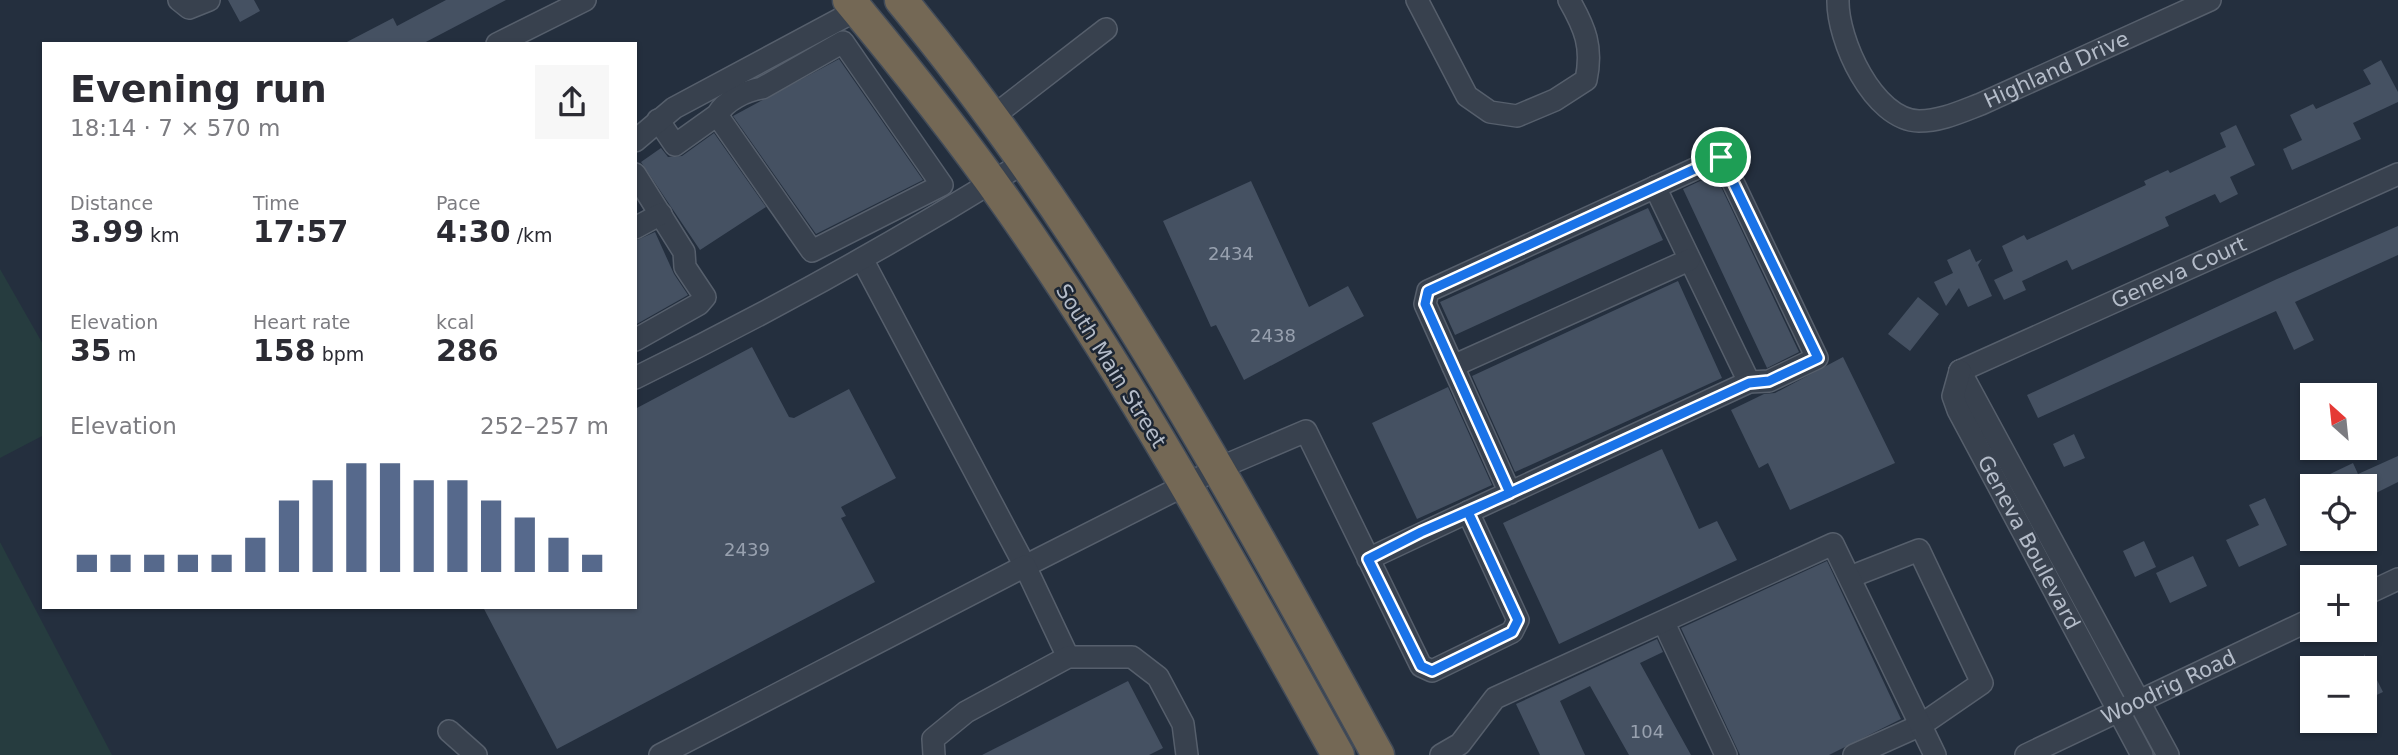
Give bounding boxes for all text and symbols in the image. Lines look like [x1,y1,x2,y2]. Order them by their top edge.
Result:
street label: Highland Drive [1980,26,2133,113]
button: share [535,65,609,139]
text: Evening run [70,67,327,111]
text: 18:14 · 7 × 570 m [70,115,280,141]
pin [1691,127,1751,187]
icon: arrive [1702,138,1740,176]
text: Distance [70,192,153,214]
text: Time [253,192,300,214]
text: Pace [436,192,480,214]
text: 3.99 [70,214,144,249]
text: 17:57 [253,214,349,249]
text: 4:30 [436,214,511,249]
text: km [144,224,180,246]
text: /km [511,224,553,246]
street label: Geneva Court [2108,232,2250,313]
house number: 2434 [1208,243,1254,264]
street label: South Main Street [1051,280,1171,452]
text: Elevation [70,311,158,333]
text: Heart rate [253,311,351,333]
text: kcal [436,311,474,333]
house number: 2438 [1250,325,1296,346]
text: 35 [70,333,112,368]
text: 158 [253,333,316,368]
text: 286 [436,333,499,368]
text: m [112,343,136,365]
text: bpm [316,343,364,365]
north arrow [2300,383,2376,460]
map controls [2300,383,2377,733]
text: Elevation [70,413,177,439]
text: 252–257 m [480,413,609,439]
street label: Geneva Boulevard [1973,451,2085,634]
button: locate [2300,474,2377,551]
house number: 2439 [724,539,770,560]
button: + [2300,565,2377,642]
street label: Woodrig Road [2098,645,2240,729]
button: − [2300,656,2377,733]
house number: 104 [1630,721,1664,742]

